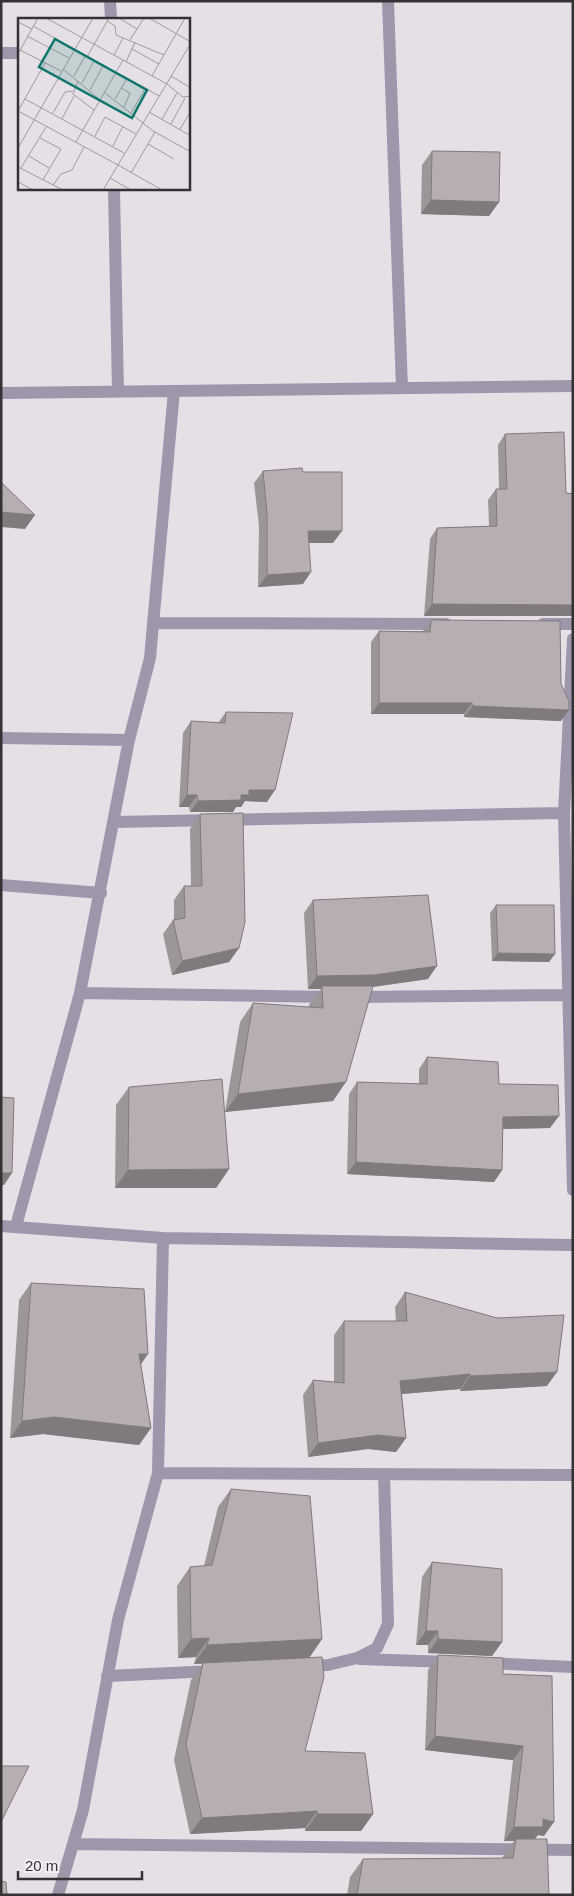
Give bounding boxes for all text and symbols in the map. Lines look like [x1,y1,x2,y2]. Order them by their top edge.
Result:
inset map [18,18,190,190]
scale bar [18,1848,141,1880]
text: 20 m [25,1857,58,1874]

